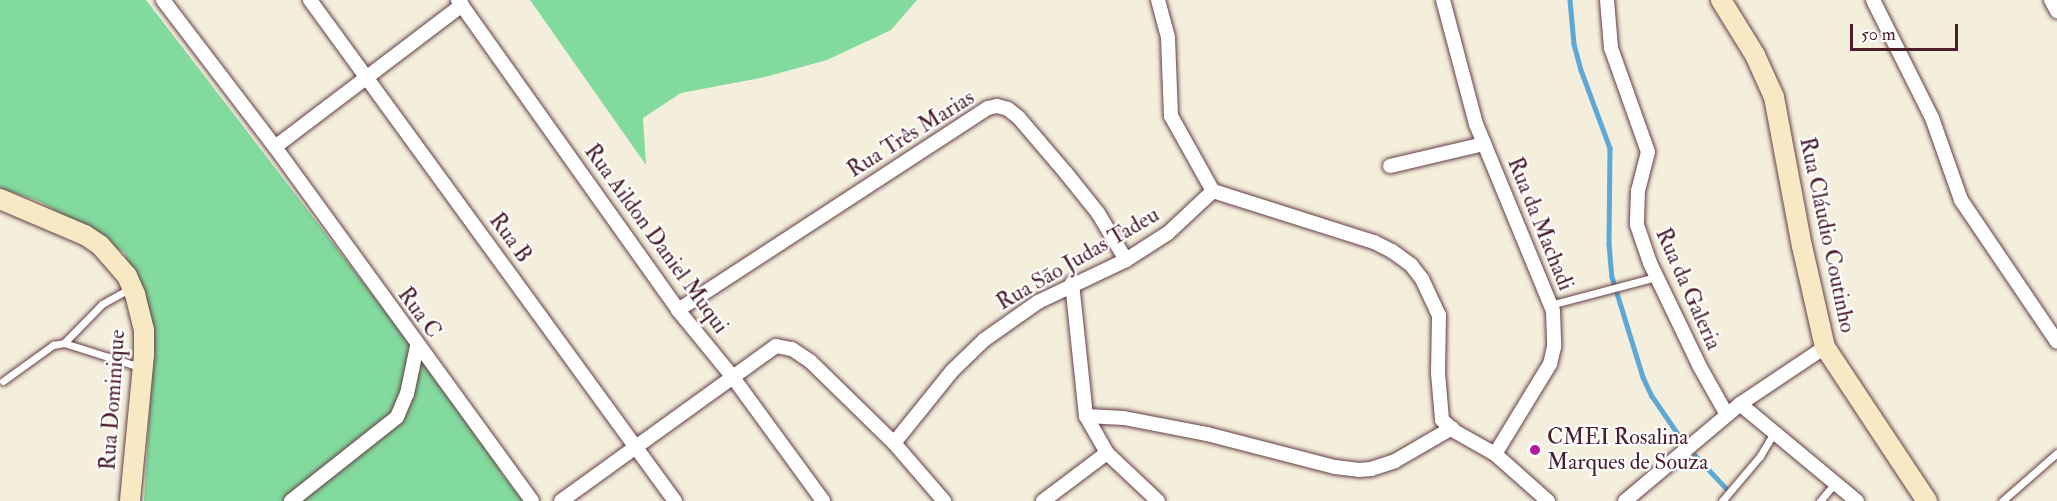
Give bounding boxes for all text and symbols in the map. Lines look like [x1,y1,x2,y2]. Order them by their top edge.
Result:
scale bar [1853,12,1961,50]
text: 50 m [1861,23,1896,46]
street label: Rua Três Marias [843,84,979,184]
street label: Rua Cláudio Coutinho [1793,135,1861,335]
street label: Rua Aildon Daniel Muqui [578,139,734,339]
street label: Rua da Machadi [1501,153,1579,295]
street label: Rua São Judas Tadeu [992,202,1164,316]
street label: Rua B [483,208,537,268]
street label: Rua da Galeria [1649,224,1727,354]
street label: Rua C [392,282,446,344]
street label: Rua Dominique [95,329,131,471]
place label: CMEI Rosalina Marques de Souza [1547,424,1708,476]
marker: CMEI Rosalina Marques de Souza [1528,443,1542,457]

